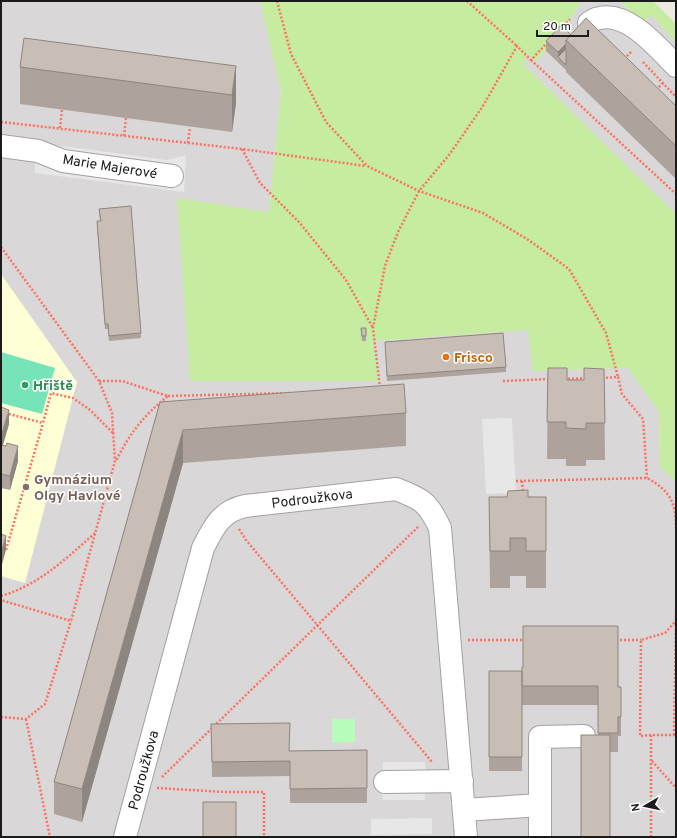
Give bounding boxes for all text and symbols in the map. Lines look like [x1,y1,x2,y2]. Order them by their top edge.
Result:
scale bar [537,12,588,38]
text: 20 m [543,19,571,35]
street label: Marie Majerové [61,152,158,183]
place label: Frisco [454,350,493,367]
marker: Frisco [441,352,451,362]
place label: Hřiště [33,378,73,395]
marker: Hřiště [20,380,30,390]
place label: Gymnázium Olgy Havlové [34,472,121,505]
marker: Gymnázium Olgy Havlové [21,482,31,492]
street label: Podroužkova [271,486,354,513]
street label: Podroužkova [126,729,163,812]
north arrow [625,786,665,826]
text: N [629,802,644,812]

